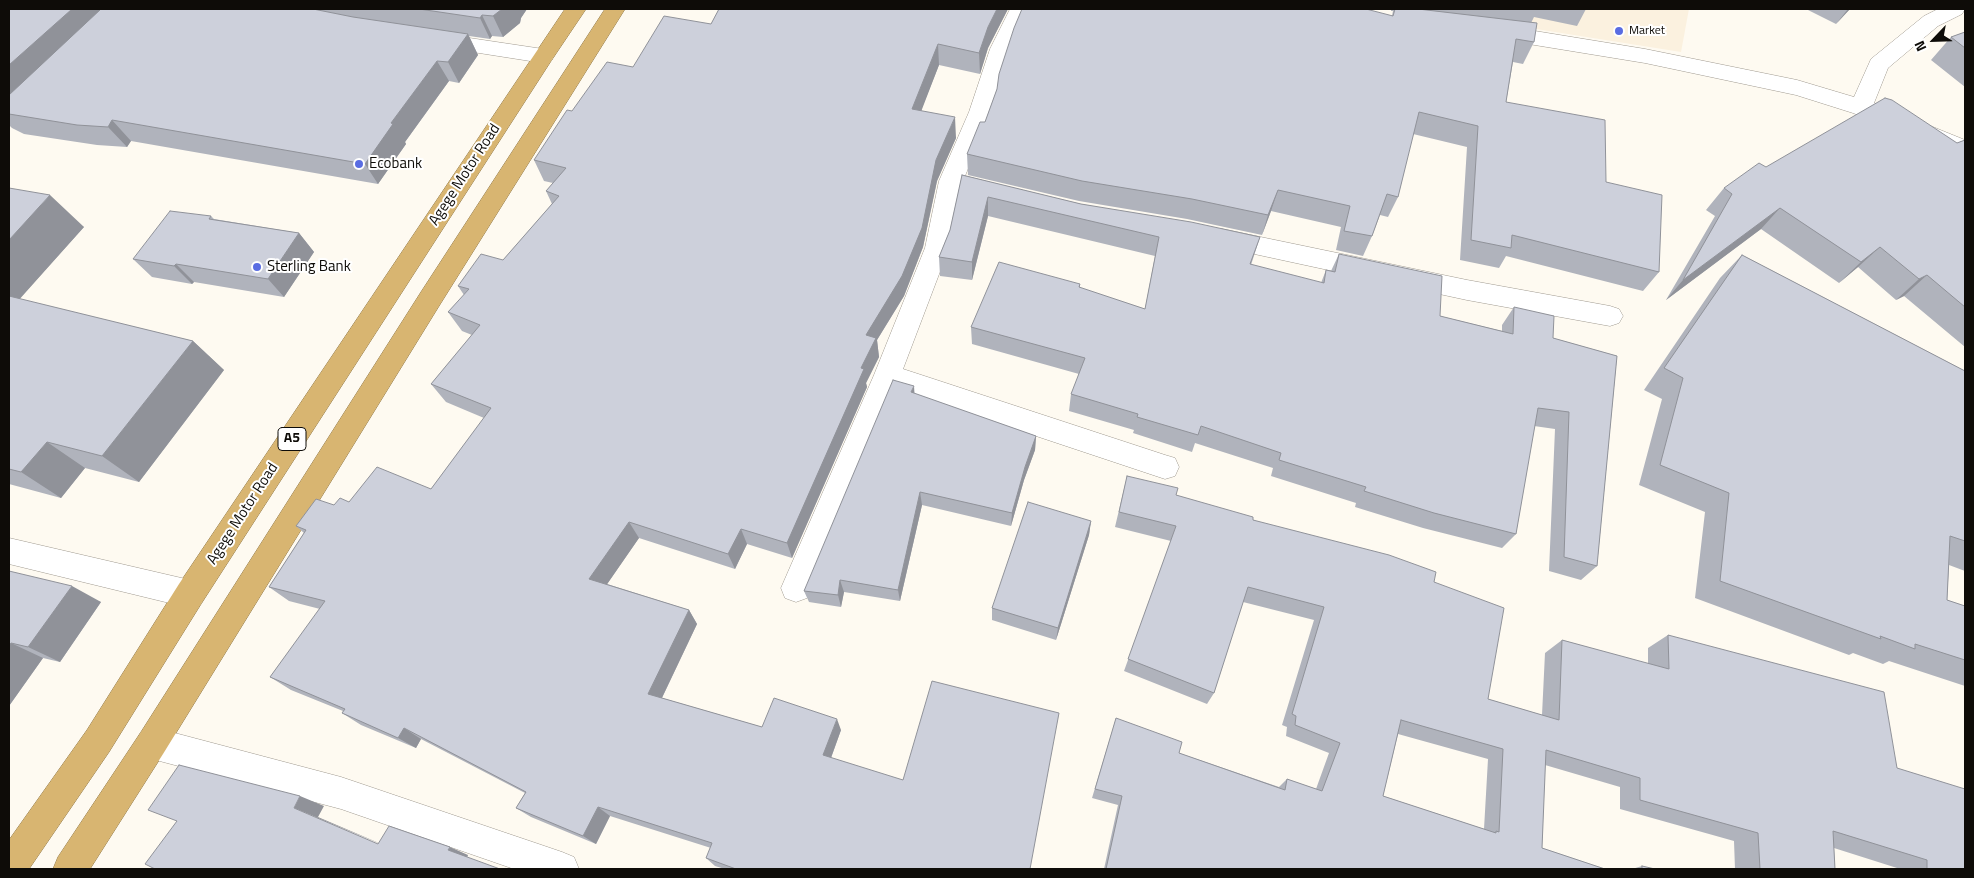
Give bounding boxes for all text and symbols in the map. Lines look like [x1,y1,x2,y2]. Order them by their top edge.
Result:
north arrow [1909,15,1959,65]
place label: Market [1629,24,1665,38]
marker: Market [1613,25,1625,37]
text: N [1908,38,1931,55]
street label: Agege Motor Road [426,121,504,229]
place label: Ecobank [369,155,422,173]
marker: Ecobank [353,158,365,170]
place label: Sterling Bank [267,258,351,276]
marker: Sterling Bank [251,261,263,273]
road number: A5 [278,428,306,450]
street label: Agege Motor Road [204,460,282,568]

